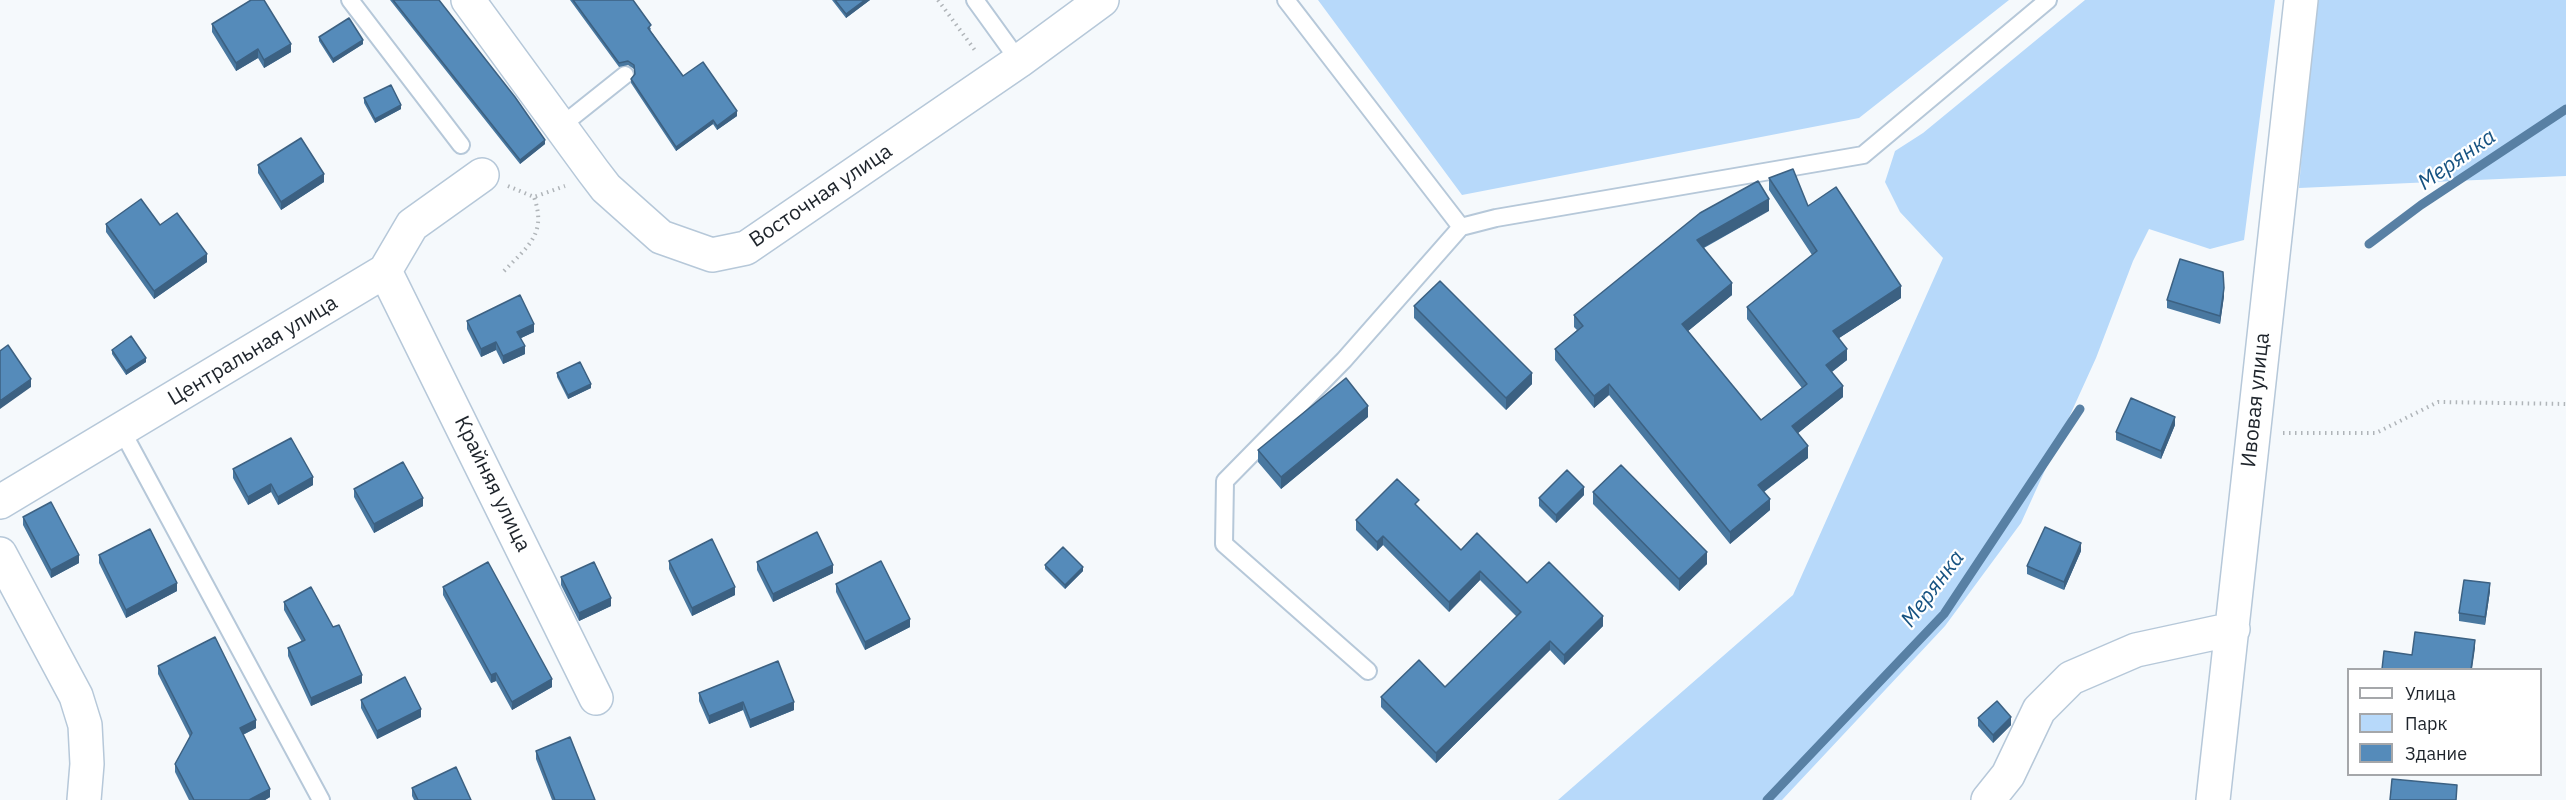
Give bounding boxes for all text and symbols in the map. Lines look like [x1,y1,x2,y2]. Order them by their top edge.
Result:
water label: Мерянка [2413,124,2501,196]
street label: Восточная улица [745,139,897,253]
street label: Центральная улица [164,290,342,412]
street label: Ивовая улица [2236,331,2276,469]
street label: Крайняя улица [448,412,536,556]
water label: Мерянка [1896,545,1970,633]
legend [2347,668,2542,776]
text: Улица [2405,682,2456,705]
text: Парк [2405,712,2447,735]
text: Здание [2405,742,2467,765]

